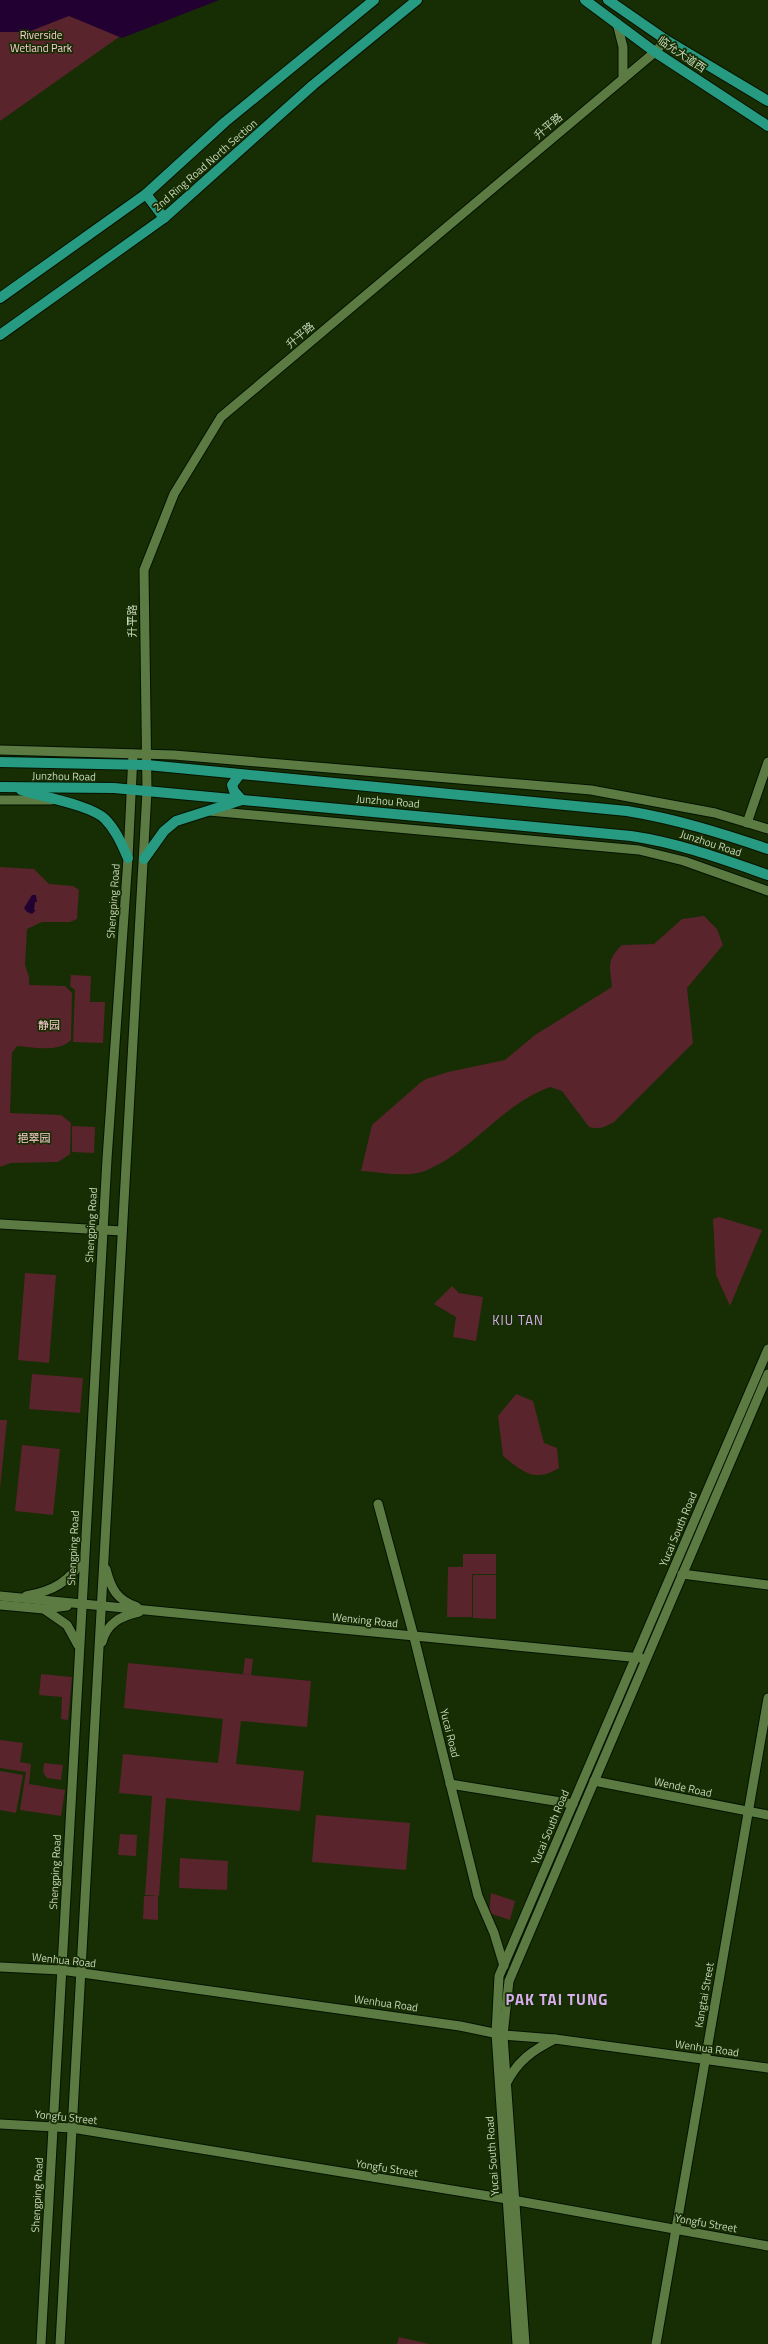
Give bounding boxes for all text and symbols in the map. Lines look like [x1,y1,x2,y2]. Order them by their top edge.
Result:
park label: Riverside Wetland Park [10,27,73,56]
street label: 临允大道西 [655,32,709,76]
street label: 升平路 [530,109,566,143]
street label: 2nd Ring Road North Section [149,115,261,215]
street label: 升平路 [282,318,318,352]
street label: 升平路 [124,605,140,638]
street label: Junzhou Road [32,767,96,785]
street label: Junzhou Road [356,790,421,812]
street label: Junzhou Road [678,826,744,861]
street label: Shengping Road [102,863,124,939]
park label: 静园 [38,1017,60,1033]
park label: 挹翠园 [18,1130,51,1146]
street label: Shengping Road [81,1187,101,1263]
district label: KIU TAN [492,1310,544,1330]
street label: Yucai South Road [655,1489,701,1569]
street label: Shengping Road [63,1510,83,1586]
street label: Wenxing Road [331,1609,399,1631]
street label: Yucai Road [436,1707,464,1759]
street label: Wende Road [653,1773,713,1801]
street label: Yucai South Road [527,1787,573,1867]
street label: Shengping Road [45,1834,65,1910]
street label: Wenhua Road [31,1949,97,1971]
street label: Kangtai Street [690,1961,718,2029]
district label: PAK TAI TUNG [506,1988,609,2011]
street label: Wenhua Road [353,1991,419,2015]
street label: Wenhua Road [674,2036,740,2060]
street label: Yongfu Street [34,2106,98,2128]
street label: Yucai South Road [481,2115,503,2196]
street label: Yongfu Street [355,2155,419,2181]
street label: Shengping Road [27,2157,47,2233]
street label: Yongfu Street [674,2210,738,2236]

